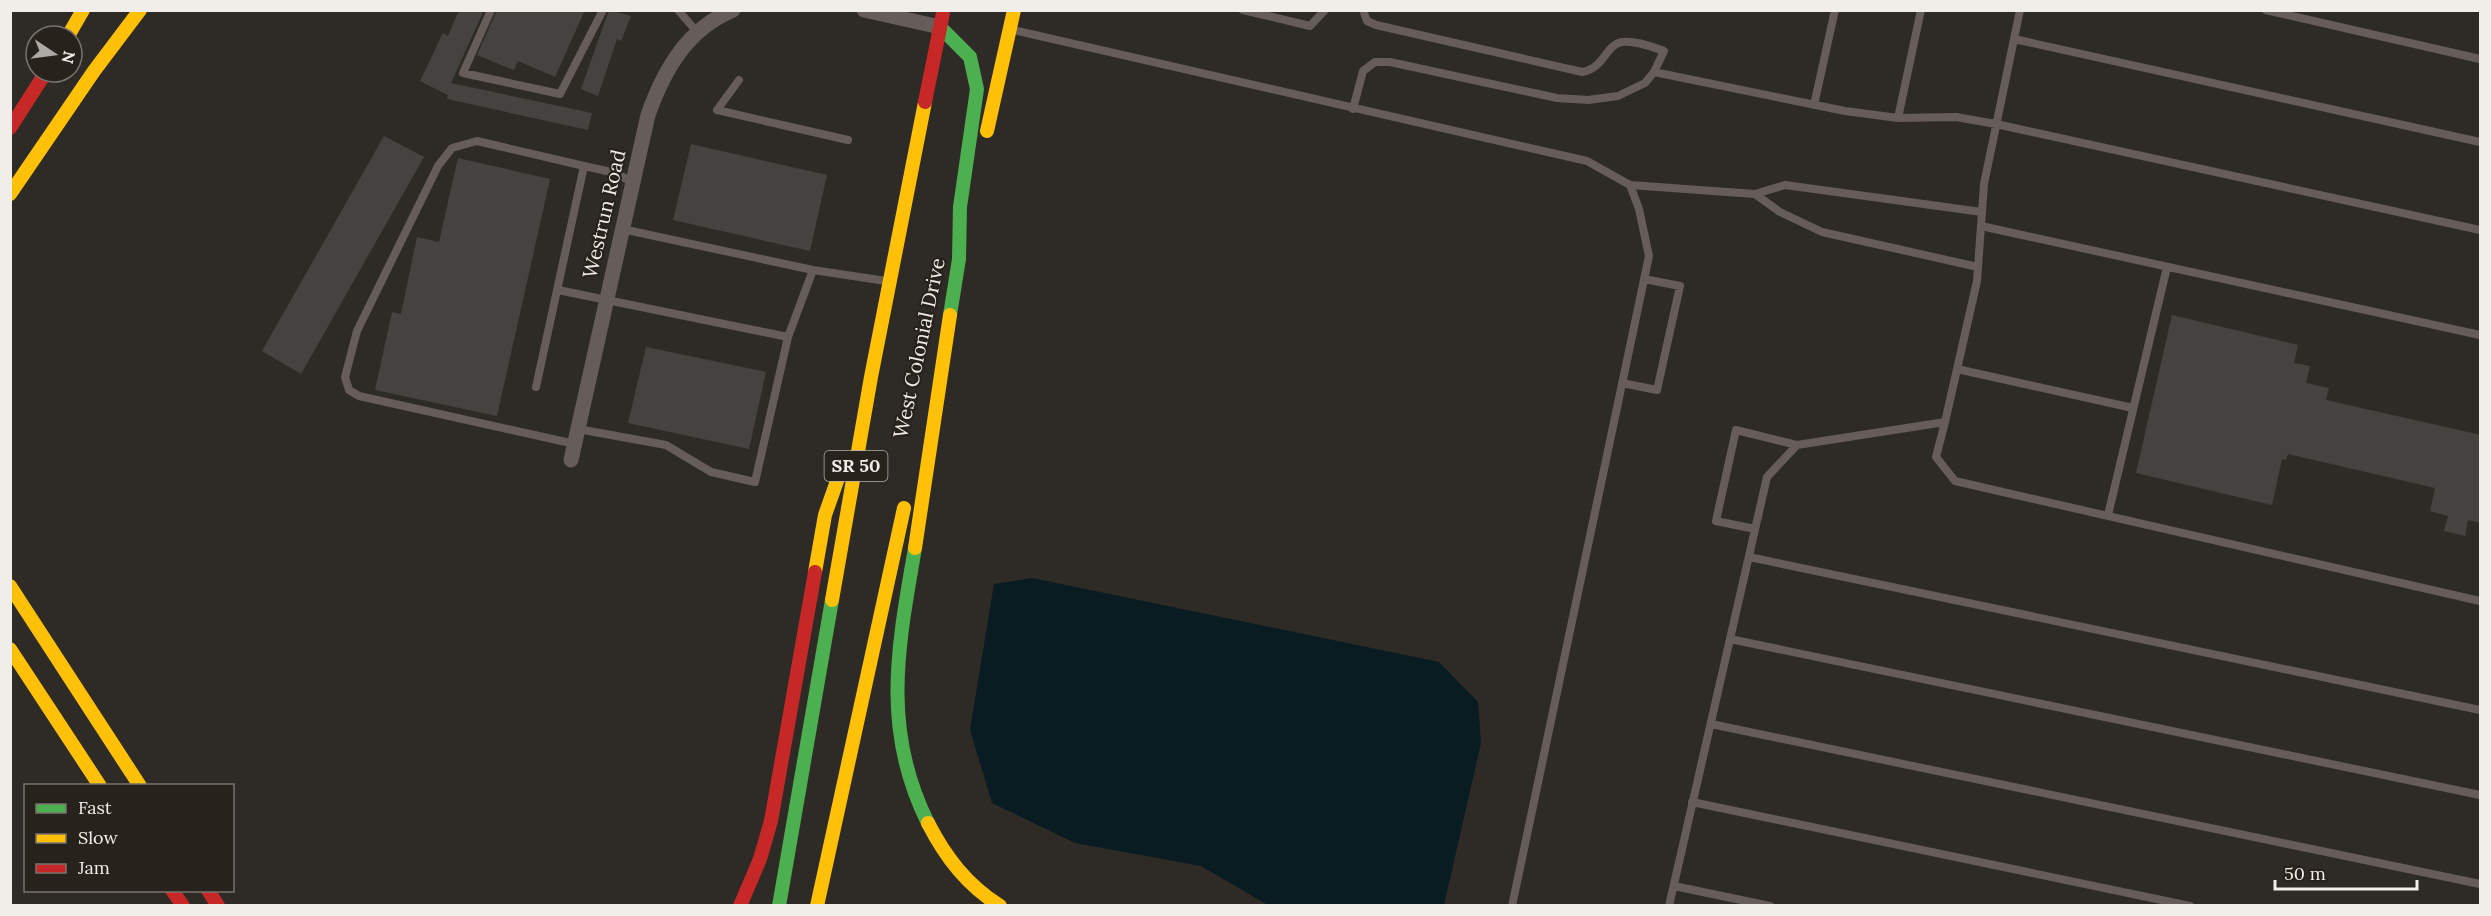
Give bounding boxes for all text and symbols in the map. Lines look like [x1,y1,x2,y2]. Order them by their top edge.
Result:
north arrow [24,24,84,84]
text: N [57,49,80,66]
street label: Westrun Road [577,147,630,281]
street label: West Colonial Drive [887,255,950,440]
road number: SR 50 [824,451,888,481]
legend [24,784,234,892]
text: Fast [78,796,112,819]
text: Slow [78,826,118,849]
scale bar [2275,853,2418,891]
text: Jam [77,856,110,879]
text: 50 m [2284,862,2326,885]

